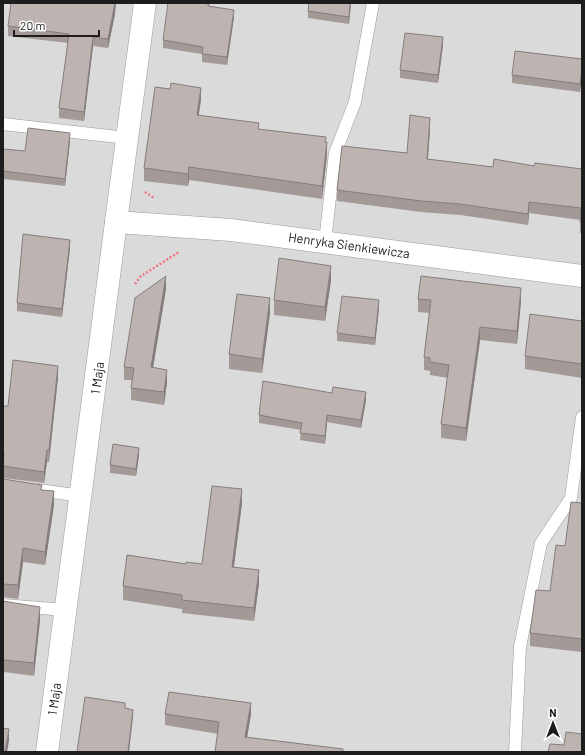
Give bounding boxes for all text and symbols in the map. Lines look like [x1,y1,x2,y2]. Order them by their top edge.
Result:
scale bar [14,12,99,38]
text: 20 m [20,18,46,32]
street label: Henryka Sienkiewicza [287,229,411,261]
street label: 1 Maja [87,361,107,395]
street label: 1 Maja [44,682,64,716]
north arrow [533,703,573,743]
text: N [549,706,557,719]

